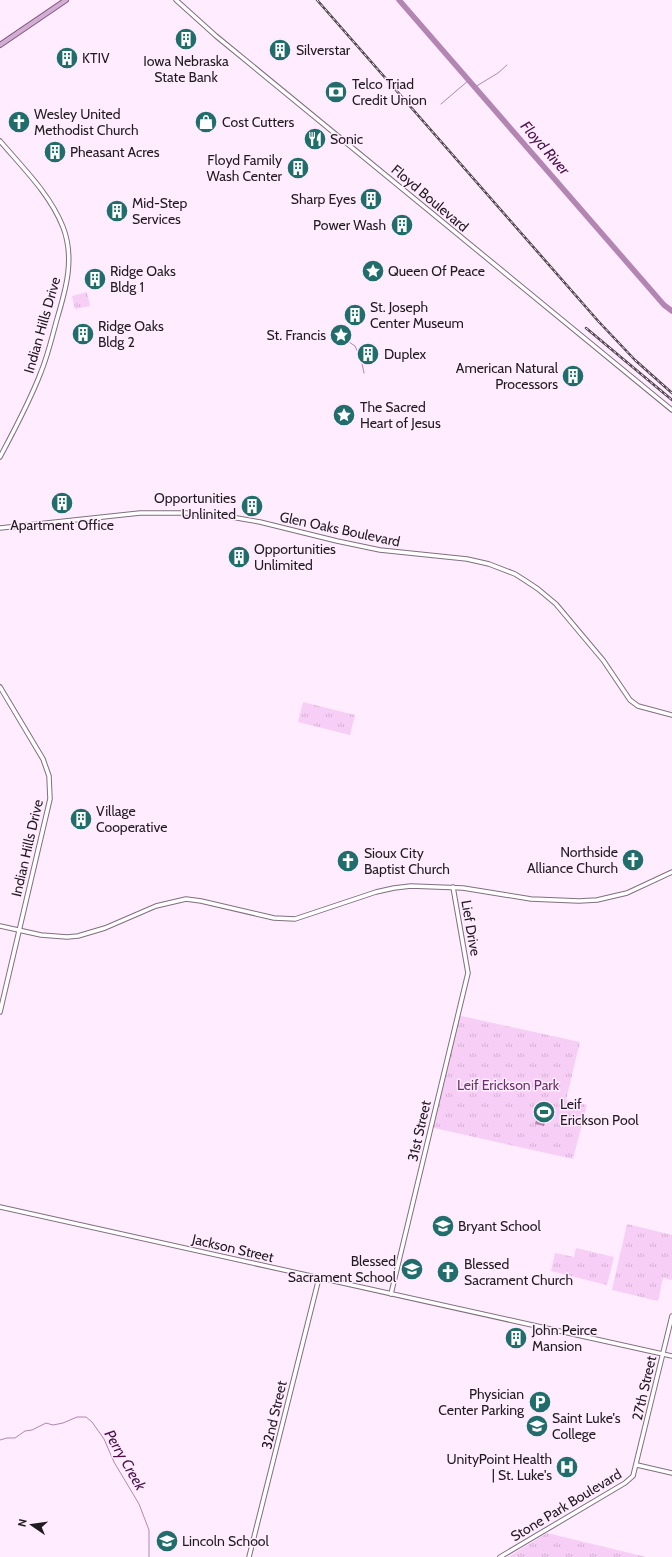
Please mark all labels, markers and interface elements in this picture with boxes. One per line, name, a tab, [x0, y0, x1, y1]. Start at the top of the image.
building icon: Iowa Nebraska State Bank	[173, 26, 199, 52]
building icon: Silverstar	[267, 37, 293, 63]
place label: Silverstar	[296, 41, 351, 59]
building icon: KTIV	[54, 45, 80, 71]
place label: KTIV	[82, 49, 110, 67]
place label: Iowa Nebraska State Bank	[143, 52, 229, 86]
place label: Telco Triad Credit Union	[352, 75, 427, 109]
bank icon: Telco Triad Credit Union	[323, 79, 349, 105]
place label: Wesley United Methodist Church	[34, 105, 139, 139]
church icon: Wesley United Methodist Church	[6, 109, 32, 135]
shop icon: Cost Cutters	[193, 109, 219, 135]
place label: Cost Cutters	[222, 113, 295, 131]
water label: Floyd River	[517, 117, 574, 180]
restaurant icon: Sonic	[302, 126, 328, 152]
place label: Sonic	[330, 130, 363, 148]
building icon: Pheasant Acres	[42, 139, 68, 165]
place label: Pheasant Acres	[70, 143, 160, 161]
place label: Floyd Family Wash Center	[206, 151, 283, 185]
building icon: Floyd Family Wash Center	[285, 155, 311, 181]
street label: Floyd Boulevard	[388, 160, 472, 236]
building icon: Sharp Eyes	[358, 186, 384, 212]
place label: Sharp Eyes	[291, 190, 356, 208]
place label: Mid-Step Services	[132, 194, 188, 228]
building icon: Mid-Step Services	[104, 198, 130, 224]
building icon: Power Wash	[389, 212, 415, 238]
place label: Power Wash	[313, 216, 386, 234]
place icon: Queen Of Peace	[360, 258, 386, 284]
place label: Ridge Oaks Bldg 1	[110, 262, 176, 296]
place label: Queen Of Peace	[388, 262, 485, 280]
building icon: Ridge Oaks Bldg 1	[82, 266, 108, 292]
street label: Indian Hills Drive	[20, 275, 64, 375]
place label: St. Joseph Center Museum	[370, 298, 464, 332]
building icon: St. Joseph Center Museum	[342, 302, 368, 328]
place label: Ridge Oaks Bldg 2	[98, 317, 164, 351]
building icon: Ridge Oaks Bldg 2	[70, 321, 96, 347]
place icon: St. Francis	[328, 322, 354, 348]
place label: St. Francis	[267, 326, 326, 344]
building icon: Duplex	[355, 341, 381, 367]
place label: Duplex	[384, 345, 427, 363]
place label: American Natural Processors	[456, 359, 559, 393]
building icon: American Natural Processors	[560, 363, 586, 389]
place label: The Sacred Heart of Jesus	[360, 398, 441, 432]
place icon: The Sacred Heart of Jesus	[331, 402, 357, 428]
place label: Opportunities Unlinited	[154, 489, 236, 523]
building icon: Apartment Office	[49, 490, 75, 516]
building icon: Opportunities Unlinited	[239, 493, 265, 519]
street label: Glen Oaks Boulevard	[278, 507, 402, 551]
place label: Apartment Office	[10, 516, 114, 534]
place label: Opportunities Unlimited	[254, 540, 336, 574]
building icon: Opportunities Unlimited	[226, 544, 252, 570]
street label: Indian Hills Drive	[7, 798, 47, 898]
place label: Village Cooperative	[96, 802, 167, 836]
building icon: Village Cooperative	[68, 806, 94, 832]
place label: Northside Alliance Church	[527, 843, 618, 877]
place label: Sioux City Baptist Church	[364, 844, 450, 878]
church icon: Northside Alliance Church	[620, 847, 646, 873]
church icon: Sioux City Baptist Church	[335, 848, 361, 874]
street label: Lief Drive	[457, 899, 485, 957]
park label: Leif Erickson Park	[457, 1076, 560, 1094]
place label: Leif Erickson Pool	[560, 1095, 639, 1129]
street label: 31st Street	[403, 1099, 435, 1163]
sports icon: Leif Erickson Pool	[531, 1099, 557, 1125]
school or university icon: Bryant School	[430, 1213, 456, 1239]
place label: Bryant School	[458, 1217, 542, 1235]
street label: Jackson Street	[189, 1230, 276, 1266]
place label: Blessed Sacrament School	[288, 1252, 397, 1286]
place label: Blessed Sacrament Church	[464, 1255, 573, 1289]
school or university icon: Blessed Sacrament School	[399, 1256, 425, 1282]
church icon: Blessed Sacrament Church	[435, 1259, 461, 1285]
place label: John Peirce Mansion	[531, 1321, 597, 1355]
building icon: John Peirce Mansion	[503, 1325, 529, 1351]
street label: 27th Street	[628, 1354, 660, 1422]
street label: 32nd Street	[257, 1379, 291, 1451]
place label: Physician Center Parking	[438, 1385, 525, 1419]
parking icon: Physician Center Parking	[527, 1389, 553, 1415]
place label: Saint Luke's College	[552, 1409, 621, 1443]
school or university icon: Saint Luke's College	[524, 1413, 550, 1439]
water label: Perry Creek	[100, 1426, 150, 1494]
place label: UnityPoint Health | St. Luke's	[446, 1450, 552, 1484]
hospital icon: UnityPoint Health | St. Luke's	[554, 1454, 580, 1480]
street label: Stone Park Boulevard	[507, 1465, 625, 1545]
north arrow	[12, 1505, 52, 1545]
text: N	[15, 1517, 30, 1528]
school or university icon: Lincoln School	[154, 1528, 180, 1554]
place label: Lincoln School	[182, 1532, 270, 1550]

